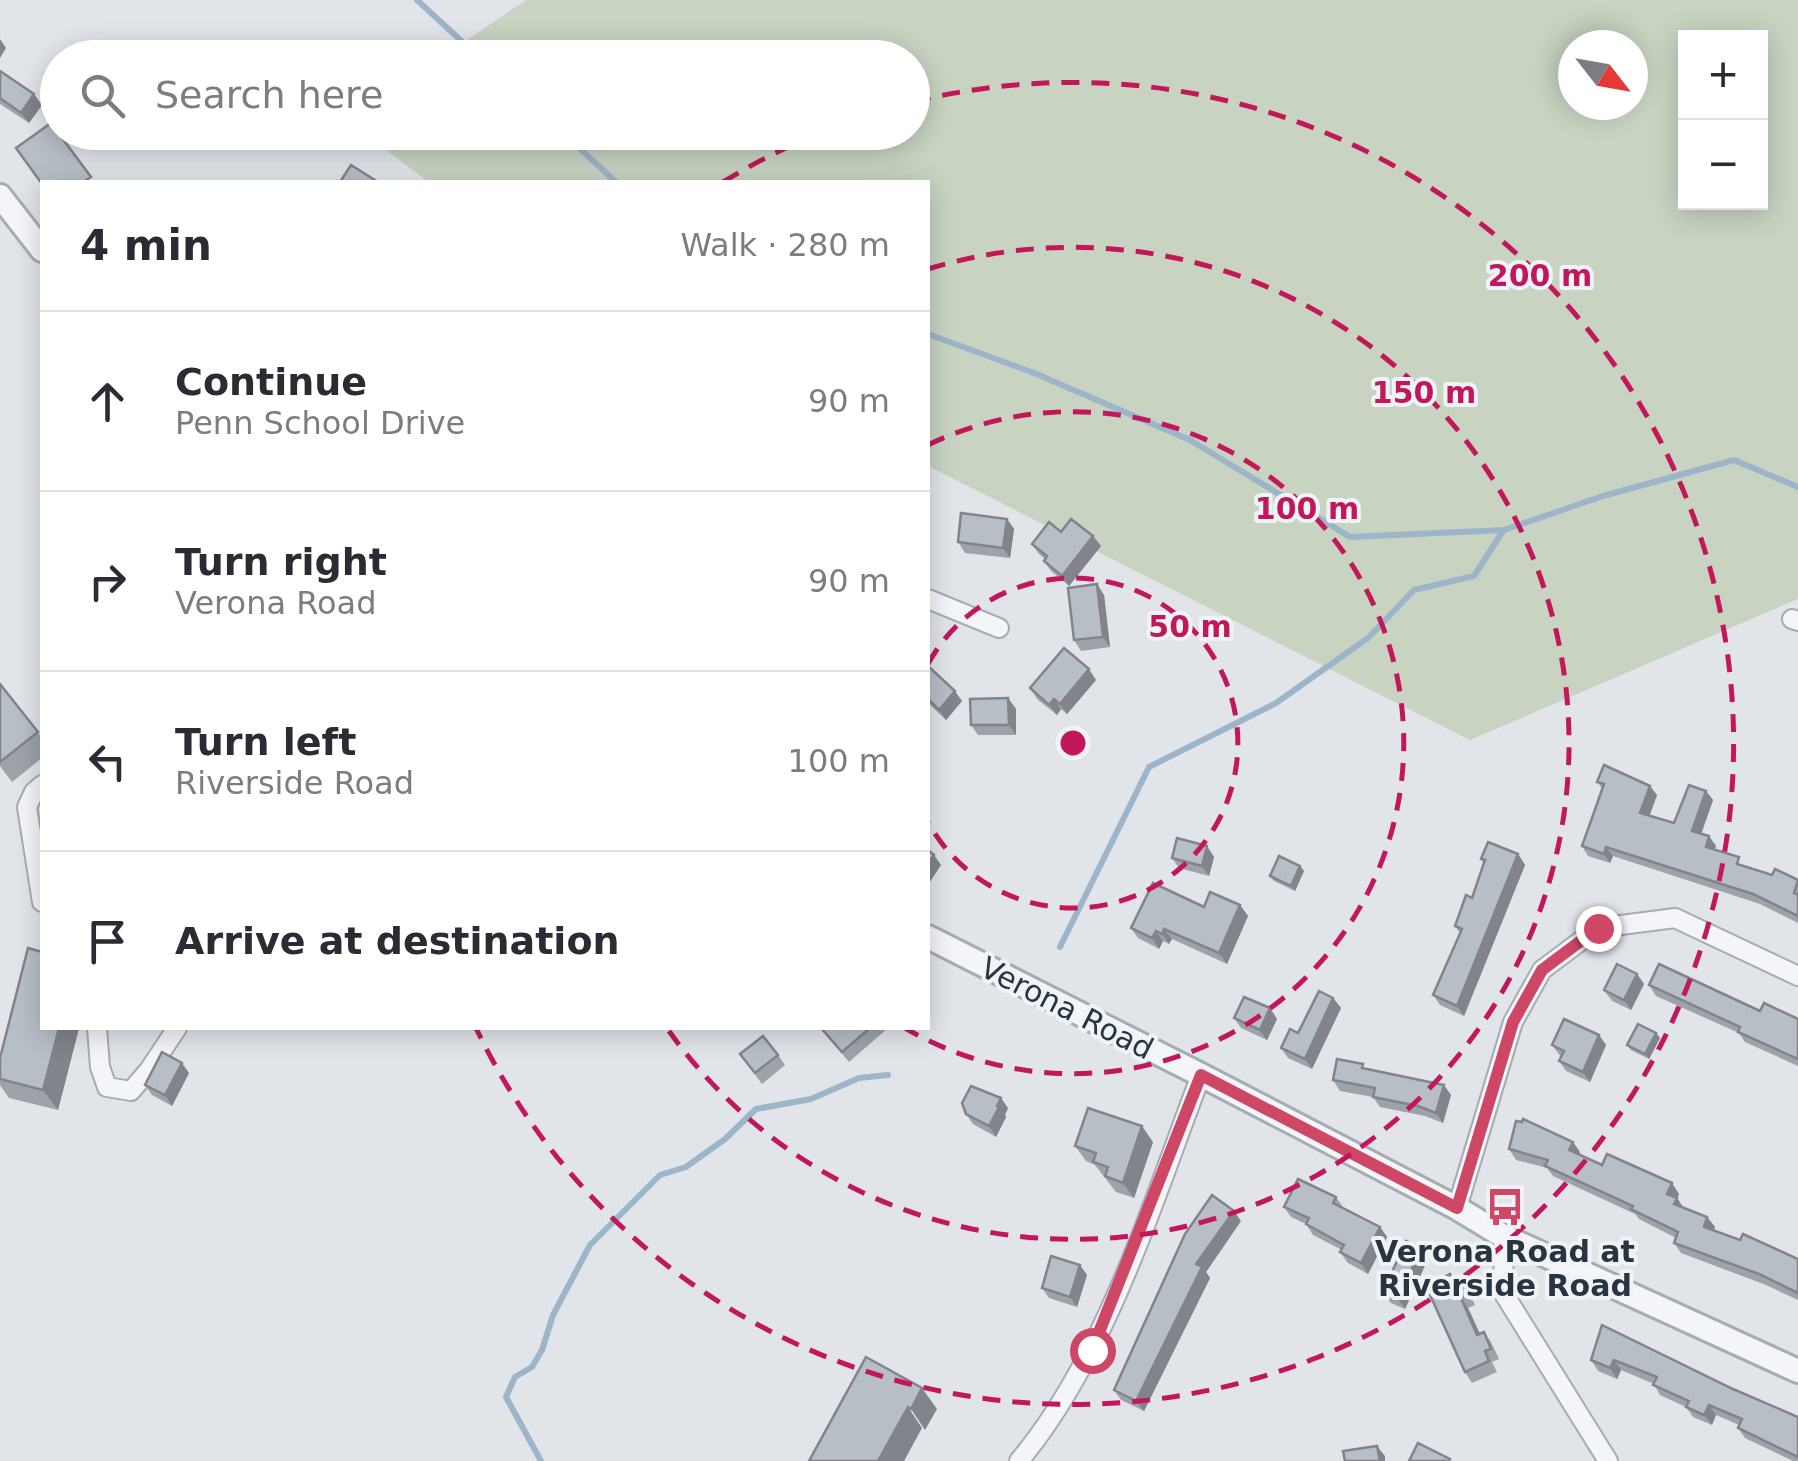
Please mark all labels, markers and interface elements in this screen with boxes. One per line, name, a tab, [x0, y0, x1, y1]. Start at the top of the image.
north arrow	[1558, 30, 1648, 120]
map controls	[1678, 30, 1768, 210]
button: +	[1678, 30, 1768, 120]
search box	[40, 40, 930, 150]
icon: search	[75, 68, 130, 123]
text: Search here	[155, 73, 383, 117]
button: −	[1678, 120, 1768, 210]
text: 4 min	[80, 221, 212, 270]
text: Walk · 280 m	[680, 226, 890, 264]
text: 200 m	[1488, 258, 1592, 293]
text: Continue	[175, 360, 367, 404]
icon: ahead	[80, 374, 135, 429]
text: 150 m	[1372, 375, 1476, 410]
text: 90 m	[808, 382, 890, 420]
text: Penn School Drive	[175, 404, 465, 442]
text: 100 m	[1255, 491, 1359, 526]
text: Turn right	[175, 540, 387, 584]
icon: right	[80, 554, 135, 609]
text: 90 m	[808, 562, 890, 600]
text: Verona Road	[175, 584, 376, 622]
text: 50 m	[1148, 609, 1232, 644]
text: Turn left	[175, 720, 356, 764]
centre of rings	[1055, 725, 1091, 761]
icon: left	[80, 734, 135, 789]
text: 100 m	[788, 742, 890, 780]
text: Riverside Road	[175, 764, 414, 802]
route end	[1576, 906, 1622, 952]
icon: arrive	[80, 914, 135, 969]
text: Arrive at destination	[175, 919, 620, 963]
street label: Verona Road	[975, 950, 1159, 1066]
bus stop icon: Verona Road at Riverside Road	[1484, 1186, 1526, 1228]
place label: Verona Road at Riverside Road	[1375, 1234, 1635, 1303]
route start	[1070, 1328, 1116, 1374]

